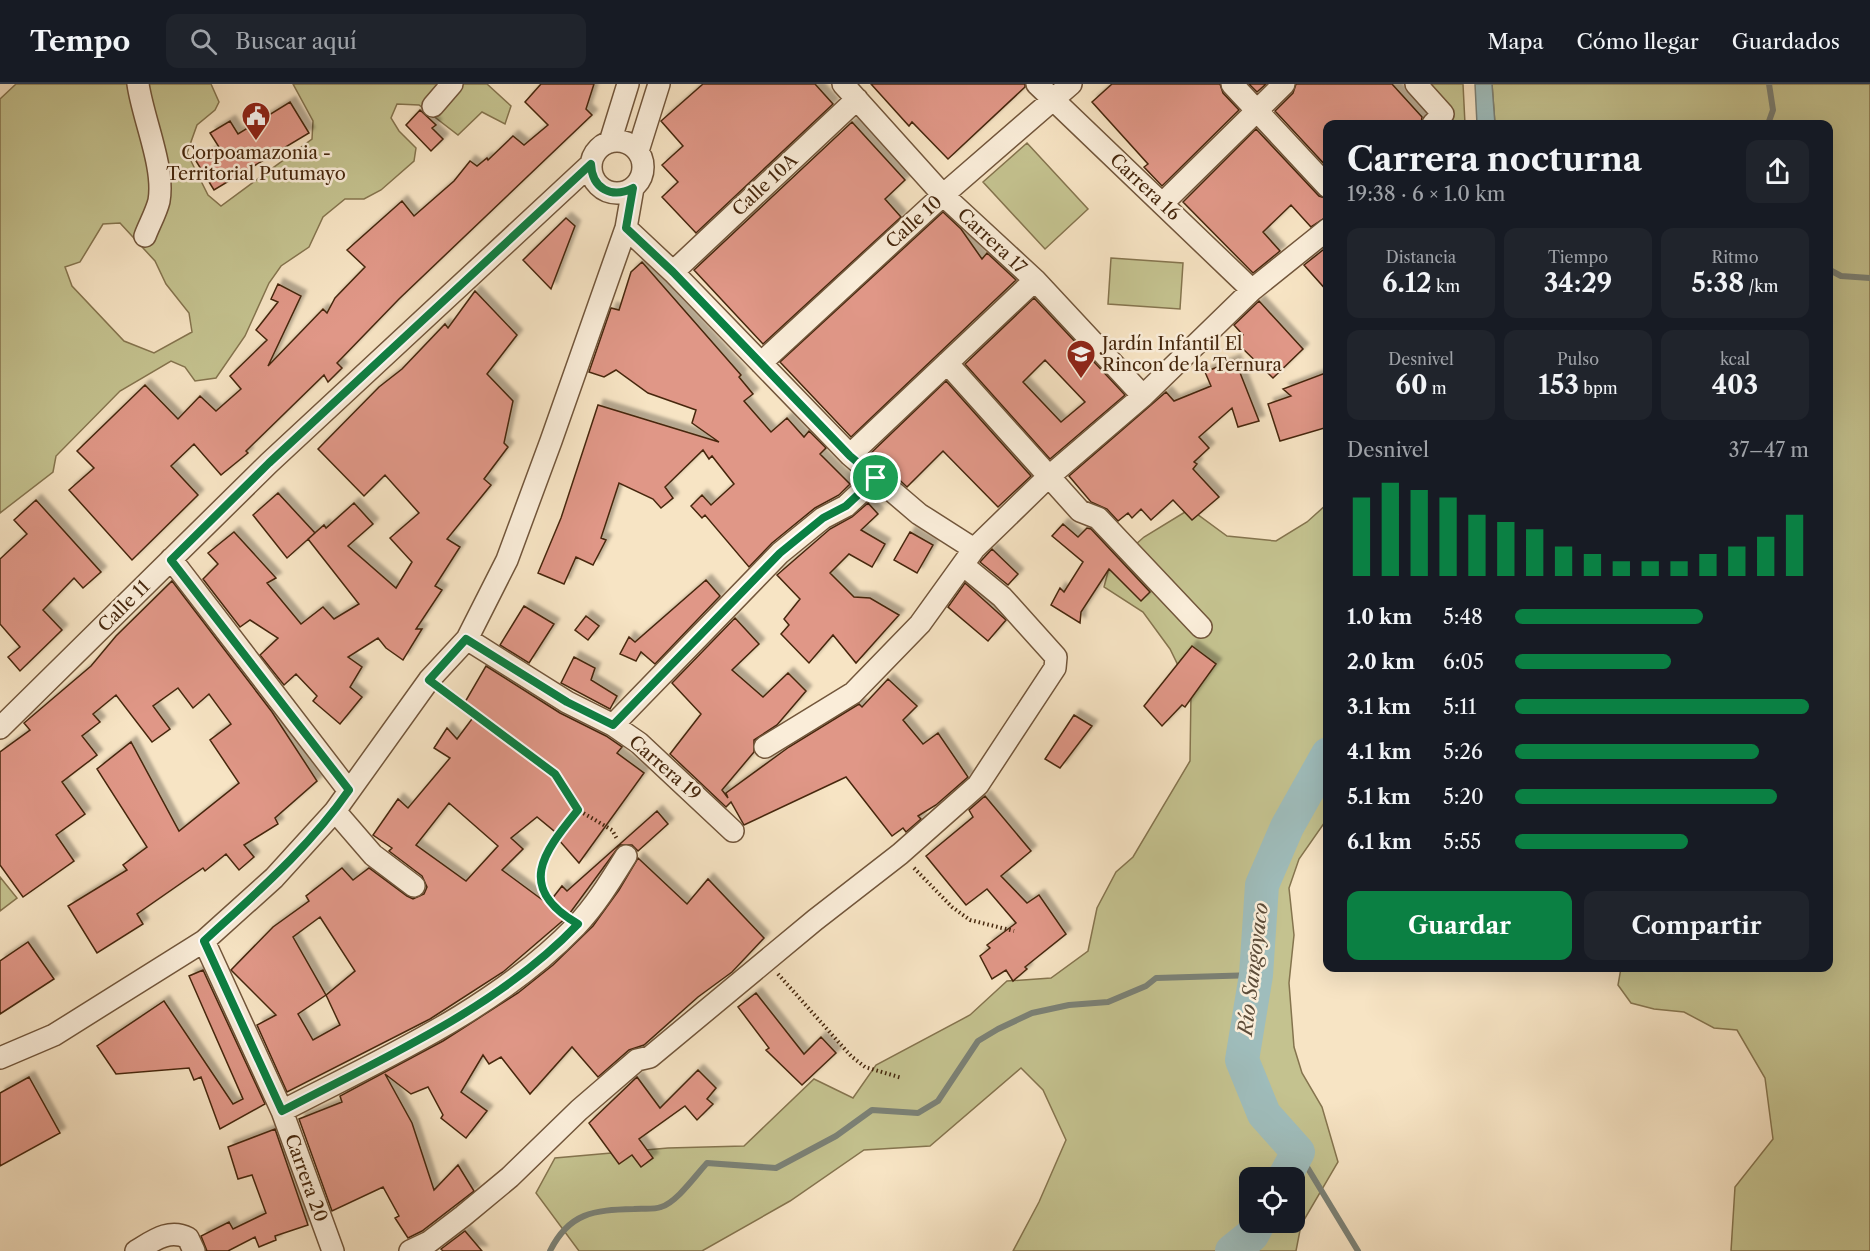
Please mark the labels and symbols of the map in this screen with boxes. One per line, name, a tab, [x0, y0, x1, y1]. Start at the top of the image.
public building icon: Corpoamazonia - Territorial Putumayo	[240, 100, 272, 142]
place label: Corpoamazonia - Territorial Putumayo	[166, 142, 346, 185]
street label: Calle 10A	[728, 149, 803, 221]
street label: Carrera 16	[1105, 149, 1185, 225]
street label: Calle 10	[881, 191, 947, 253]
street label: Carrera 17	[953, 203, 1031, 279]
place label: Jardín Infantil El Rincon de la Ternura	[1099, 333, 1283, 376]
school or university icon: Jardín Infantil El Rincon de la Ternura	[1065, 338, 1097, 380]
pin	[850, 452, 901, 503]
street label: Calle 11	[94, 575, 155, 636]
street label: Carrera 19	[625, 731, 705, 805]
water label: Río Sangoyaco	[1233, 901, 1273, 1039]
street label: Carrera 20	[280, 1131, 332, 1225]

